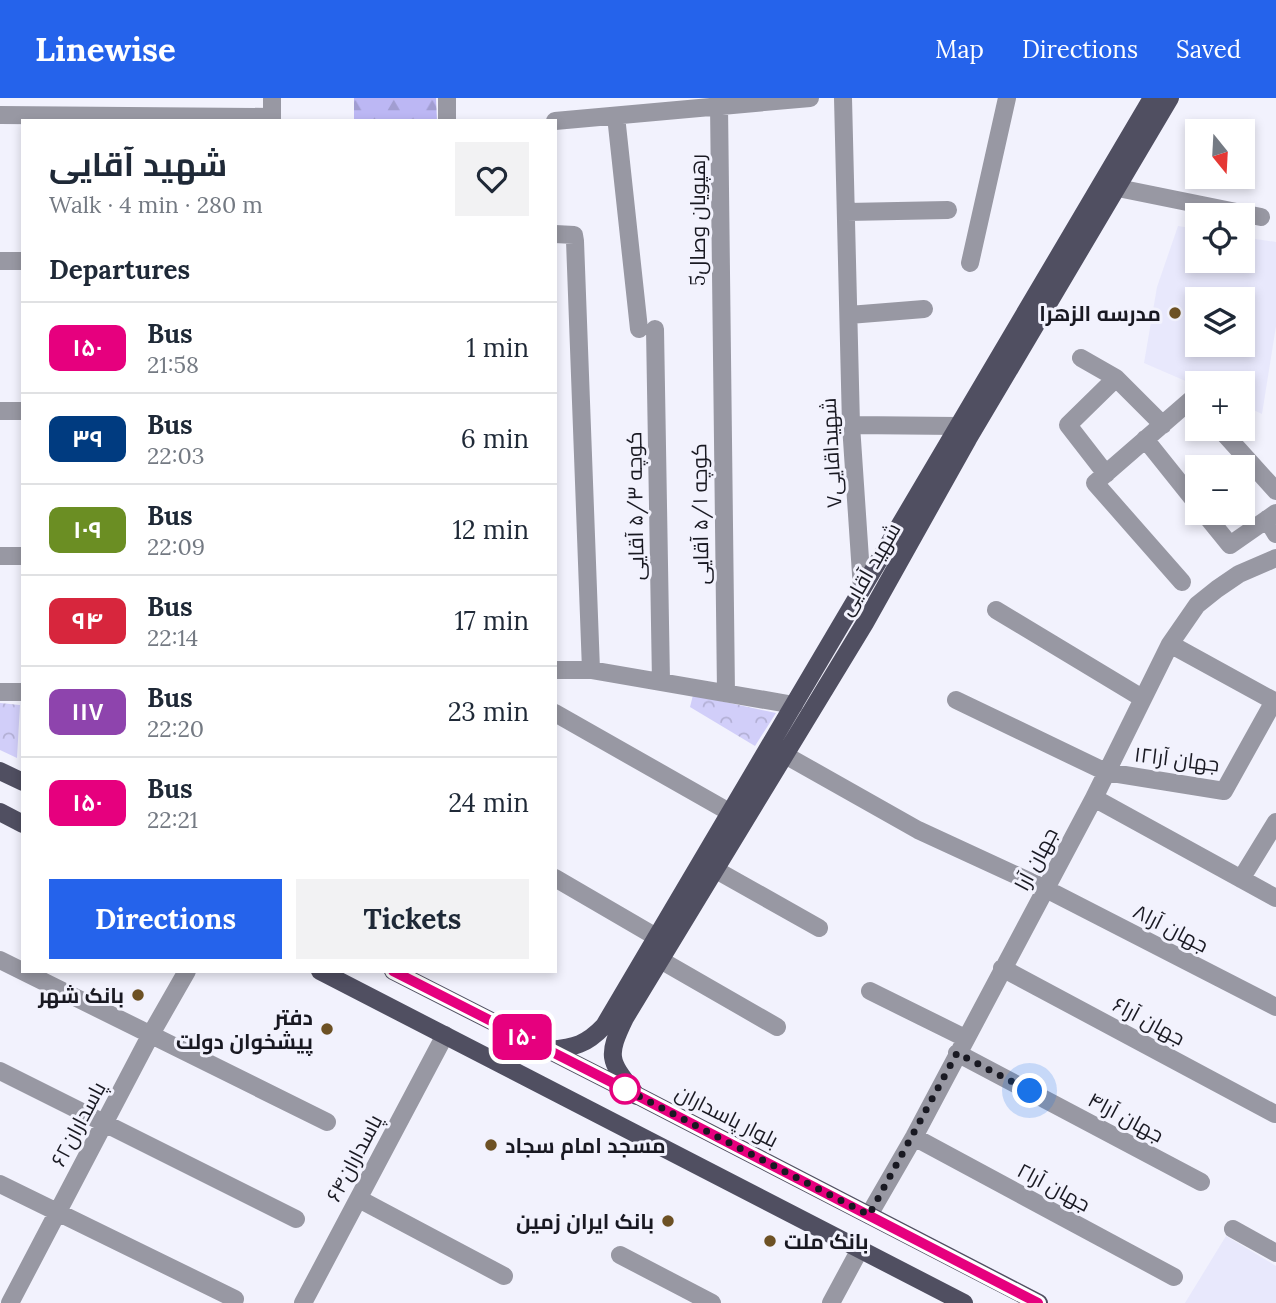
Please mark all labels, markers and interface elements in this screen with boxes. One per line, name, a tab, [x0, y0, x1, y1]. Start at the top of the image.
text: Linewise	[35, 28, 176, 70]
text: Map	[935, 34, 984, 65]
text: Directions	[1022, 34, 1138, 65]
text: Saved	[1176, 34, 1241, 65]
north arrow	[1185, 119, 1255, 189]
map controls	[1185, 119, 1255, 525]
button: heart	[455, 142, 529, 216]
text: شهید آقایی	[49, 143, 227, 185]
street label: رهپویان وصال5	[684, 154, 711, 286]
text: Walk · 4 min · 280 m	[49, 190, 263, 219]
button: locate	[1185, 203, 1255, 273]
text: Departures	[49, 253, 190, 286]
button: layers	[1185, 287, 1255, 357]
place label: مدرسه الزهرا	[1039, 300, 1161, 327]
marker: مدرسه الزهرا	[1167, 305, 1183, 321]
text: Bus	[147, 317, 193, 350]
text: 1 min	[466, 331, 529, 364]
text: ۱۵۰	[72, 332, 103, 363]
text: 21:58	[147, 350, 199, 379]
button: +	[1185, 371, 1255, 441]
street label: شهیداقایی۷	[815, 397, 847, 509]
text: Bus	[147, 408, 193, 441]
text: 6 min	[461, 422, 529, 455]
text: ۳۹	[72, 423, 103, 454]
street label: کوچه ۵/۳ آقایی	[620, 431, 651, 581]
text: 22:03	[147, 441, 205, 470]
street label: کوچه ۵/۱ آقایی	[685, 443, 716, 585]
button: −	[1185, 455, 1255, 525]
text: Bus	[147, 499, 193, 532]
text: 12 min	[452, 513, 529, 546]
text: ۱۰۹	[73, 514, 102, 545]
street label: شهید آقایی	[832, 518, 906, 620]
text: 22:09	[147, 532, 205, 561]
text: Bus	[147, 590, 193, 623]
text: 17 min	[454, 604, 529, 637]
text: ۹۴	[72, 605, 103, 636]
text: 22:14	[147, 623, 198, 652]
text: Bus	[147, 681, 193, 714]
text: 23 min	[448, 695, 529, 728]
text: ۱۱۷	[71, 696, 104, 727]
text: 22:20	[147, 714, 204, 743]
street label: جهان آرا۱۲	[1133, 740, 1221, 778]
text: Bus	[147, 772, 193, 805]
text: 24 min	[448, 786, 529, 819]
text: ۱۵۰	[72, 787, 103, 818]
text: 22:21	[147, 805, 198, 834]
street label: جهان آرا	[1008, 823, 1064, 895]
button: Directions	[49, 879, 282, 959]
button: Tickets	[296, 879, 529, 959]
street label: جهان آرا۸	[1129, 898, 1213, 958]
place label: بانک شهر	[37, 982, 124, 1009]
marker: بانک شهر	[130, 987, 146, 1003]
street label: جهان آرا۶	[1108, 991, 1190, 1051]
place label: دفتر پیشخوان دولت	[176, 1004, 313, 1057]
line badge: ۱۵۰	[482, 1014, 562, 1060]
marker: دفتر پیشخوان دولت	[319, 1021, 335, 1037]
text: ۱۵۰	[507, 1021, 537, 1052]
your location	[1012, 1073, 1047, 1108]
unlabelled marker	[610, 1074, 640, 1104]
street label: پاسداران۶۲	[44, 1077, 113, 1172]
street label: بلوار پاسداران	[670, 1079, 783, 1154]
street label: جهان آرا۴	[1083, 1086, 1169, 1148]
street label: پاسداران۶۴	[320, 1109, 389, 1207]
place label: مسجد امام سجاد	[505, 1132, 666, 1160]
marker: مسجد امام سجاد	[483, 1137, 499, 1153]
street label: جهان آرا۲	[1013, 1157, 1095, 1217]
place label: بانک ایران زمین	[516, 1208, 654, 1235]
marker: بانک ایران زمین	[660, 1213, 676, 1229]
place label: بانک ملت	[784, 1228, 868, 1255]
marker: بانک ملت	[762, 1233, 778, 1249]

